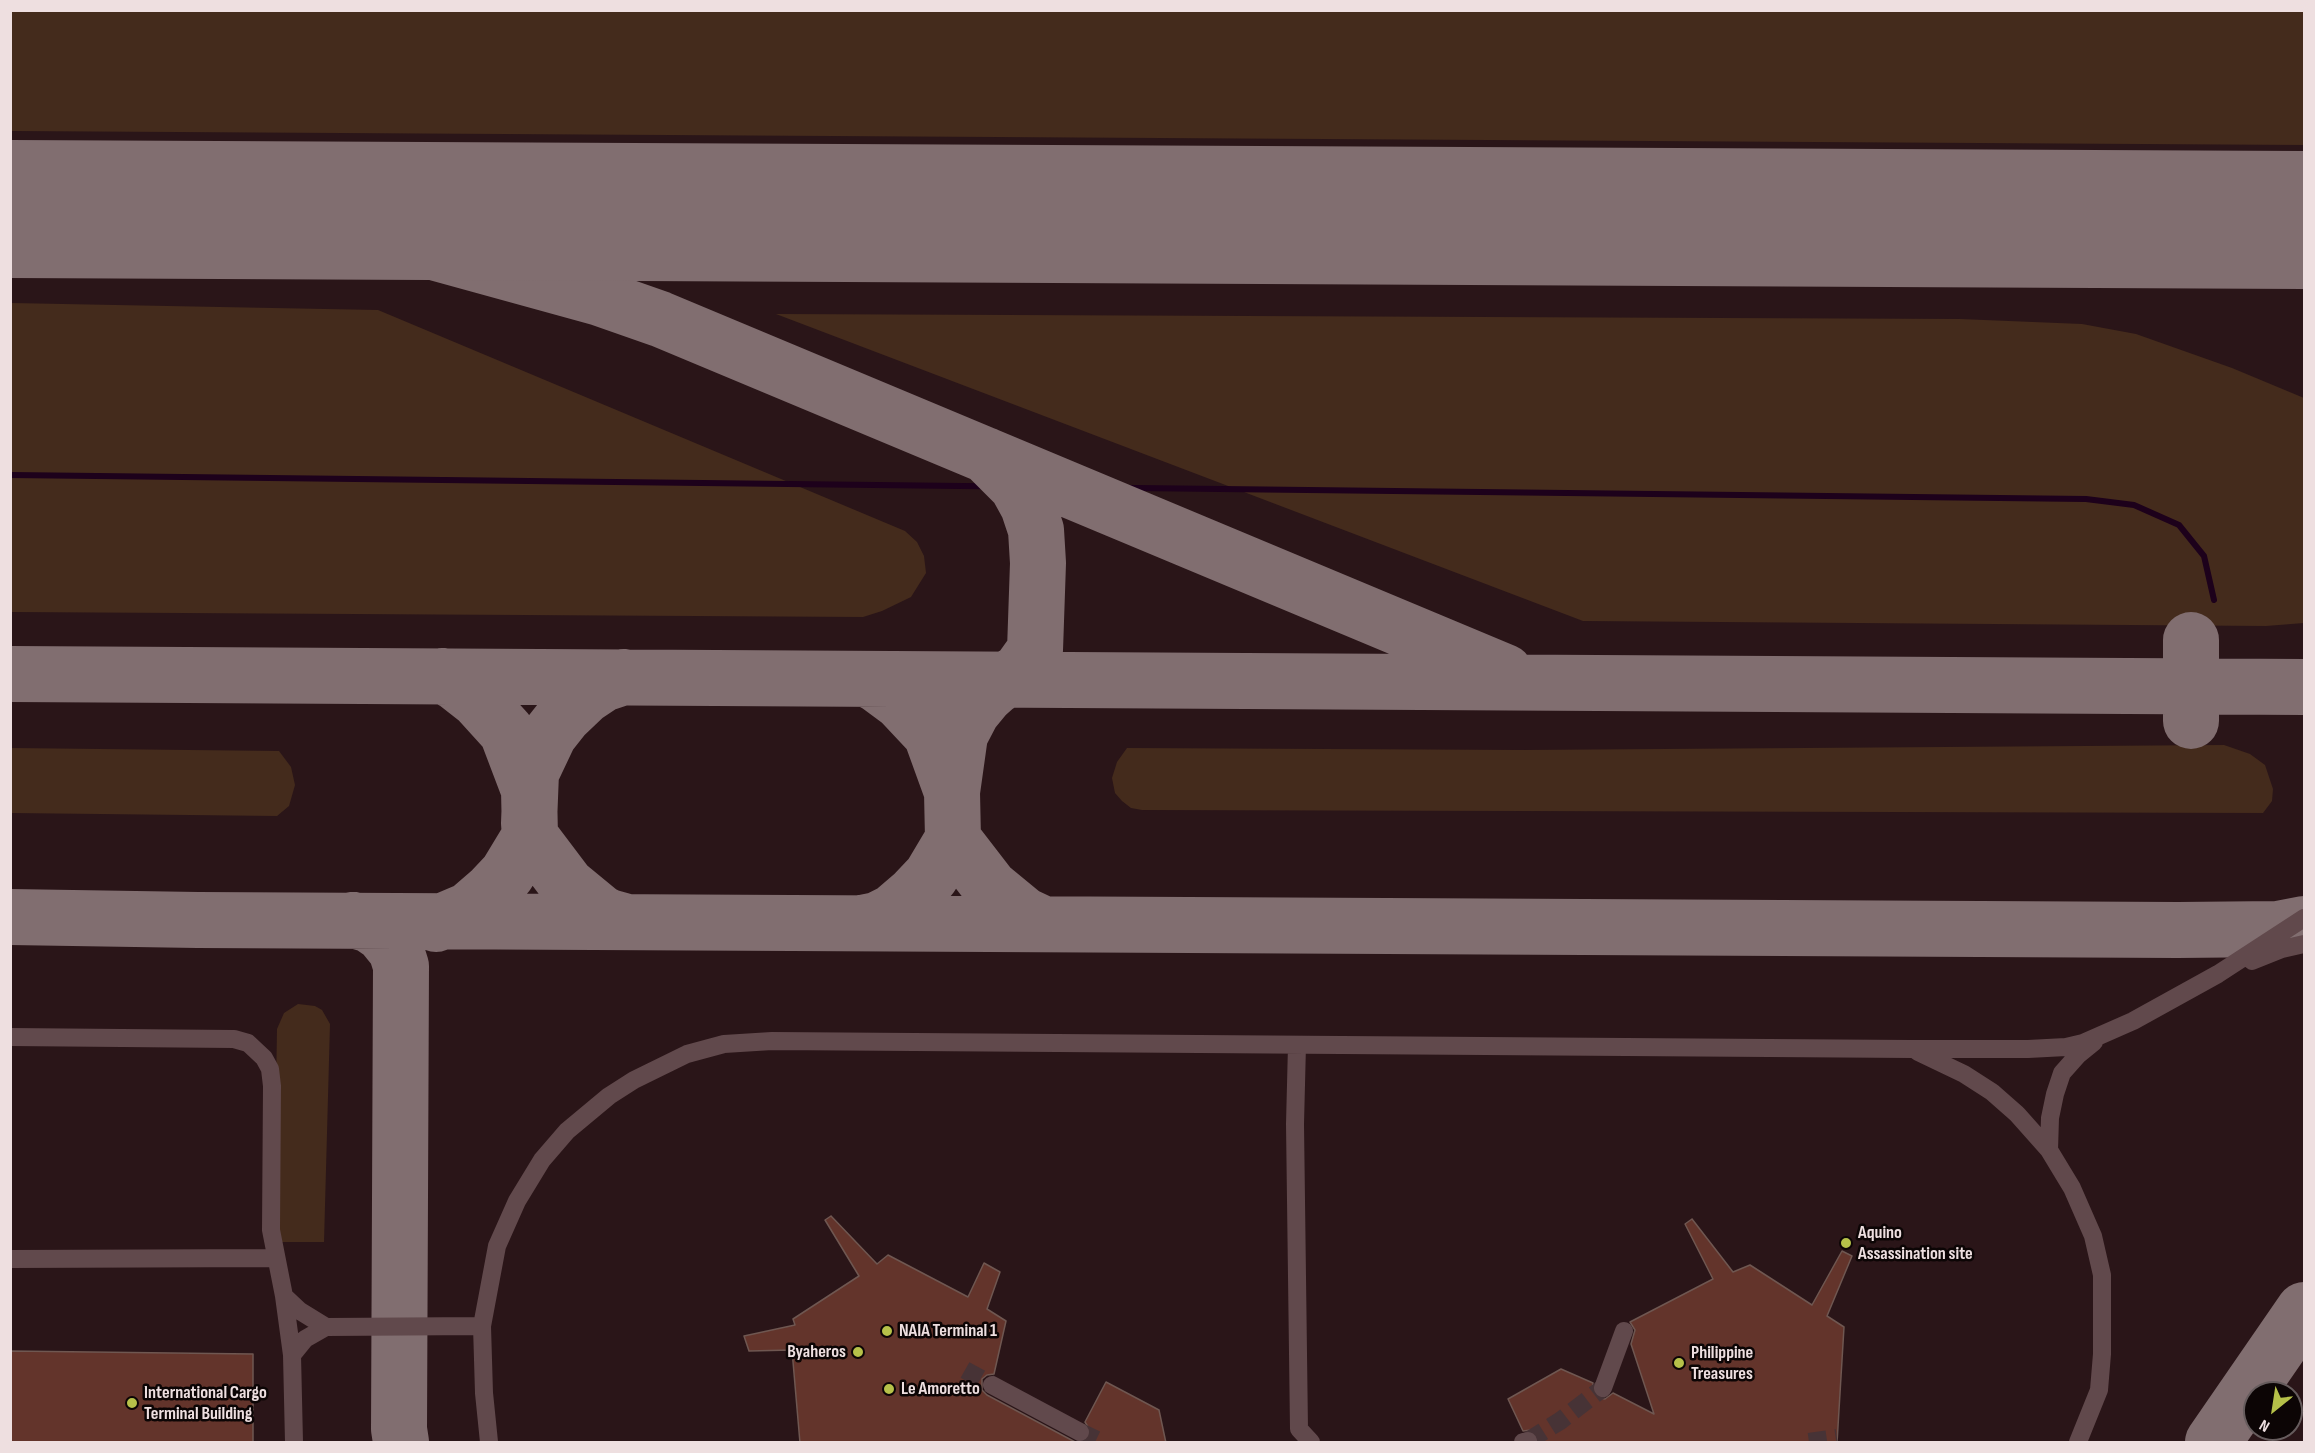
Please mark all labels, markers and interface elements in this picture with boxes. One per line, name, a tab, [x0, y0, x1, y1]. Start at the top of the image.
place label: Aquino Assassination site	[1858, 1222, 1973, 1264]
marker: Aquino Assassination site	[1839, 1236, 1853, 1250]
place label: NAIA Terminal 1	[899, 1320, 997, 1342]
marker: NAIA Terminal 1	[880, 1324, 894, 1338]
place label: Byaheros	[787, 1341, 846, 1363]
place label: Philippine Treasures	[1691, 1342, 1753, 1384]
marker: Byaheros	[851, 1345, 865, 1359]
marker: Philippine Treasures	[1672, 1356, 1686, 1370]
place label: Le Amoretto	[901, 1378, 980, 1400]
north arrow	[2243, 1381, 2303, 1441]
place label: International Cargo Terminal Building	[144, 1382, 267, 1424]
marker: Le Amoretto	[882, 1382, 896, 1396]
marker: International Cargo Terminal Building	[125, 1396, 139, 1410]
text: N	[2256, 1415, 2273, 1436]

